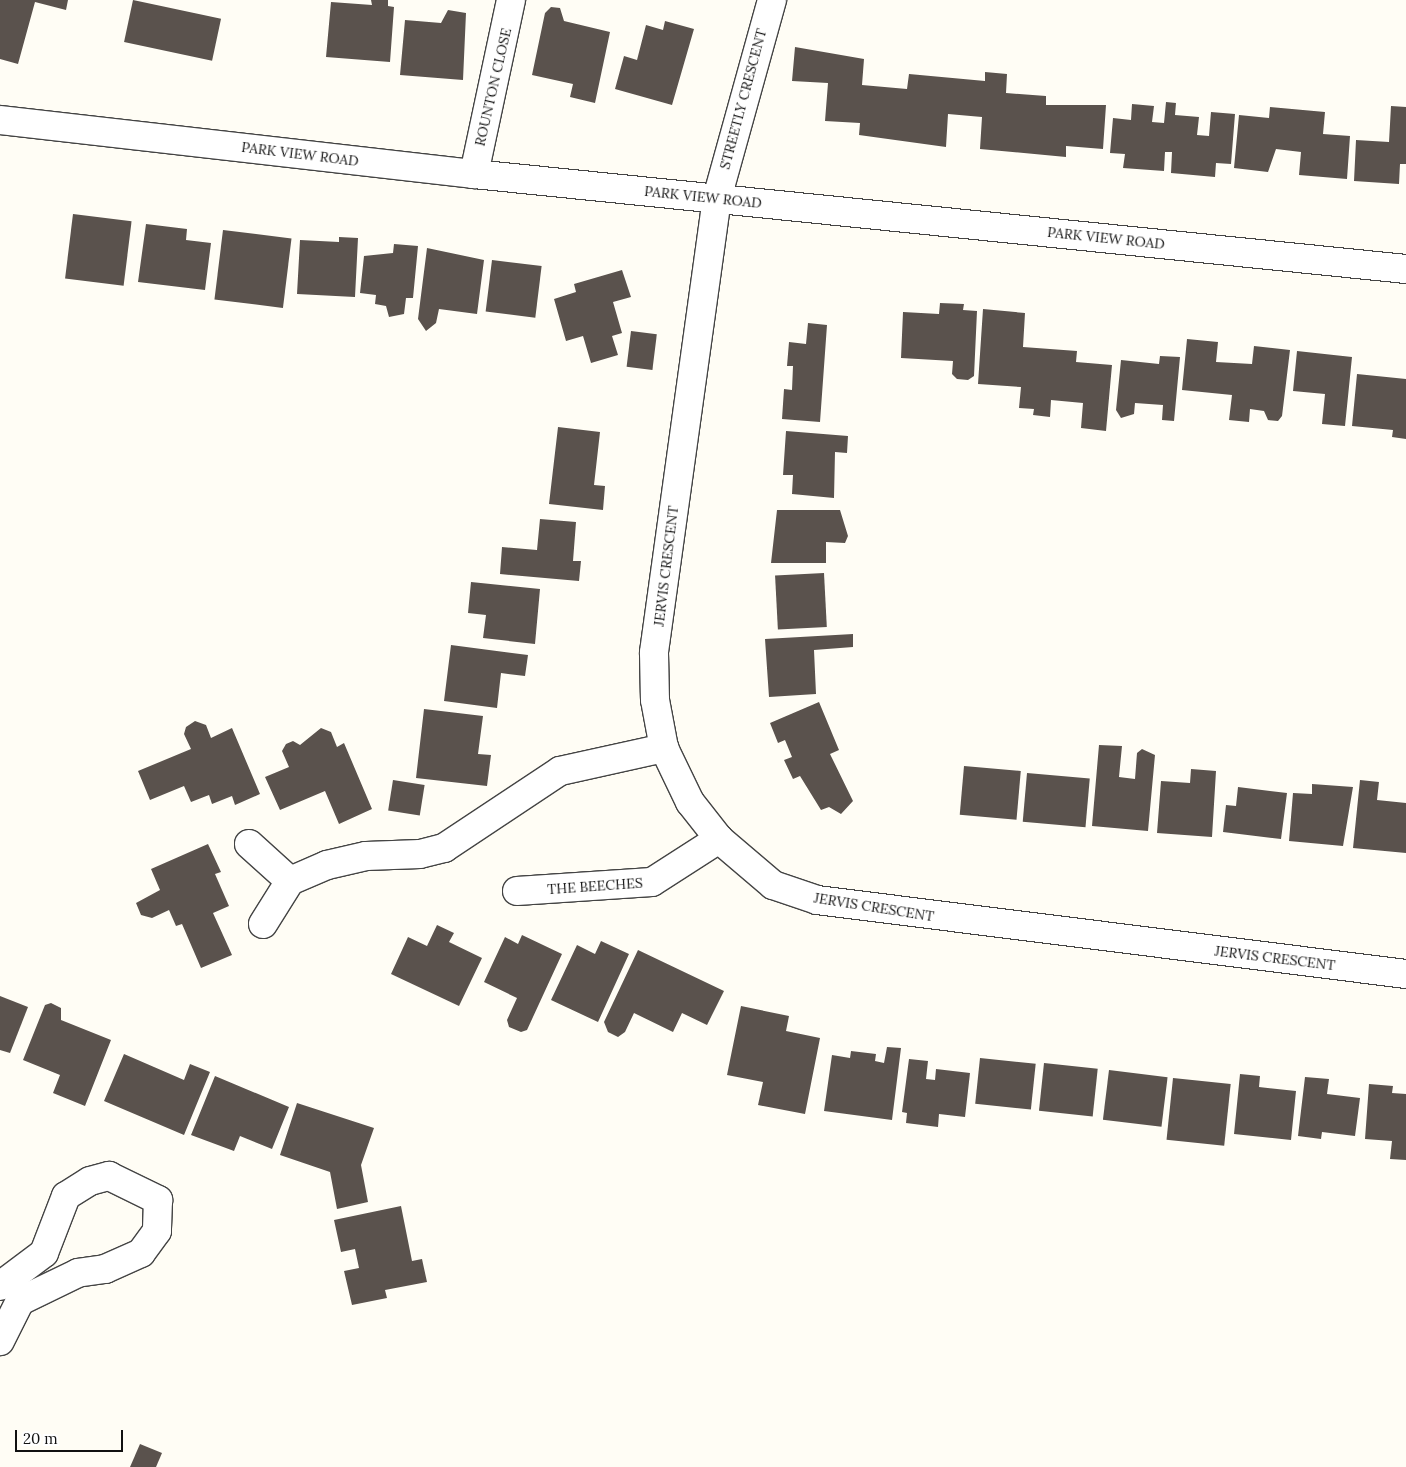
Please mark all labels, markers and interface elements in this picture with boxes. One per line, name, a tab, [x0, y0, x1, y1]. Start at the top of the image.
street label: ROUNTON CLOSE	[471, 26, 515, 148]
street label: STREETLY CRESCENT	[716, 27, 770, 171]
street label: PARK VIEW ROAD	[240, 138, 360, 170]
street label: PARK VIEW ROAD	[644, 182, 762, 212]
street label: PARK VIEW ROAD	[1047, 223, 1165, 253]
street label: JERVIS CRESCENT	[650, 505, 682, 627]
street label: THE BEECHES	[547, 874, 643, 898]
street label: JERVIS CRESCENT	[813, 889, 935, 925]
street label: JERVIS CRESCENT	[1214, 942, 1336, 974]
scale bar	[18, 1420, 125, 1452]
text: 20 m	[23, 1429, 58, 1448]

